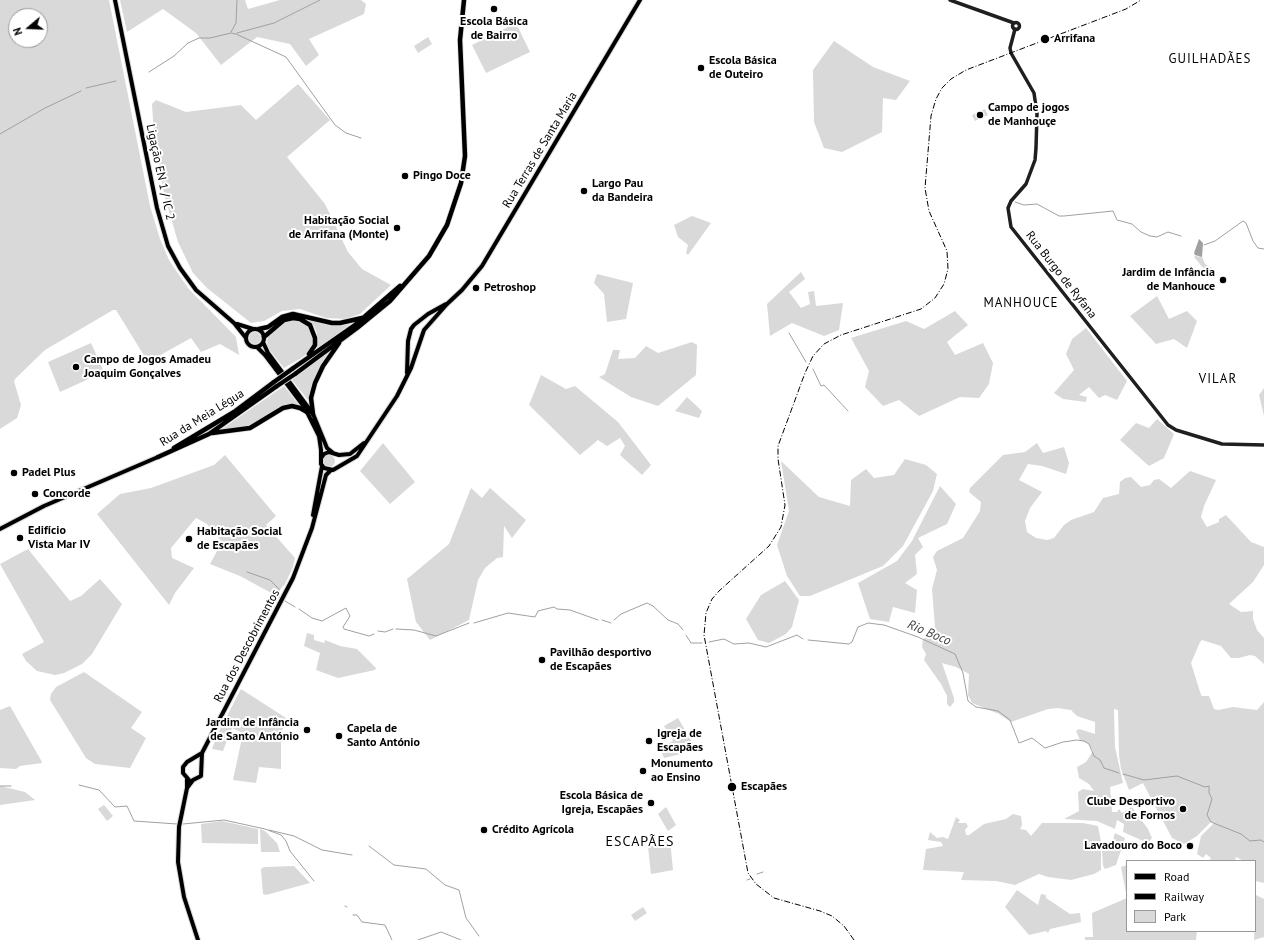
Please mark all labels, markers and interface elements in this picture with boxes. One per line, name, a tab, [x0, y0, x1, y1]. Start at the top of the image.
marker: Escola Básica de Bairro	[489, 4, 499, 14]
north arrow	[8, 8, 48, 48]
place label: Escola Básica de Bairro	[460, 15, 528, 43]
text: N	[10, 26, 25, 37]
place label: Arrifana	[1054, 32, 1095, 46]
marker: Arrifana	[1039, 33, 1051, 45]
district label: GUILHADÃES	[1169, 51, 1251, 67]
place label: Escola Básica de Outeiro	[709, 54, 777, 82]
marker: Escola Básica de Outeiro	[696, 63, 706, 73]
street label: Rua Terras de Santa Maria	[500, 89, 580, 211]
place label: Campo de jogos de Manhouçe	[988, 101, 1069, 129]
marker: Campo de jogos de Manhouçe	[975, 110, 985, 120]
street label: Ligação EN 1 / IC 2	[143, 123, 177, 221]
place label: Pingo Doce	[413, 169, 471, 183]
marker: Pingo Doce	[400, 171, 410, 181]
place label: Largo Pau da Bandeira	[592, 177, 653, 205]
marker: Largo Pau da Bandeira	[579, 186, 589, 196]
place label: Habitação Social de Arrifana (Monte)	[289, 214, 389, 242]
marker: Habitação Social de Arrifana (Monte)	[392, 223, 402, 233]
street label: Rua Burgo de Ryfana	[1022, 229, 1100, 321]
place label: Jardim de Infância de Manhouce	[1122, 266, 1215, 294]
marker: Jardim de Infância de Manhouce	[1218, 275, 1228, 285]
place label: Petroshop	[484, 281, 536, 295]
marker: Petroshop	[471, 283, 481, 293]
district label: MANHOUCE	[983, 295, 1059, 311]
place label: Campo de Jogos Amadeu Joaquim Gonçalves	[84, 353, 211, 381]
marker: Campo de Jogos Amadeu Joaquim Gonçalves	[71, 362, 81, 372]
district label: VILAR	[1199, 371, 1237, 387]
street label: Rua da Meia Légua	[157, 386, 247, 450]
place label: Padel Plus	[22, 466, 76, 480]
marker: Padel Plus	[9, 468, 19, 478]
place label: Concorde	[43, 487, 90, 501]
marker: Concorde	[30, 489, 40, 499]
place label: Edifício Vista Mar IV	[28, 524, 90, 552]
place label: Habitação Social de Escapães	[197, 525, 282, 553]
marker: Edifício Vista Mar IV	[15, 533, 25, 543]
marker: Habitação Social de Escapães	[184, 534, 194, 544]
street label: Rua dos Descobrimentos	[211, 587, 283, 705]
water label: Rio Boco	[905, 617, 953, 649]
place label: Pavilhão desportivo de Escapães	[550, 646, 652, 674]
marker: Pavilhão desportivo de Escapães	[537, 655, 547, 665]
place label: Jardim de Infância de Santo António	[206, 716, 299, 744]
place label: Capela de Santo António	[347, 722, 420, 750]
marker: Jardim de Infância de Santo António	[302, 725, 312, 735]
place label: Igreja de Escapães	[657, 727, 703, 755]
marker: Capela de Santo António	[334, 731, 344, 741]
marker: Igreja de Escapães	[644, 736, 654, 746]
place label: Monumento ao Ensino	[651, 757, 713, 785]
marker: Monumento ao Ensino	[638, 766, 648, 776]
place label: Escapães	[741, 780, 787, 794]
marker: Escapães	[726, 781, 738, 793]
place label: Escola Básica de Igreja, Escapães	[560, 789, 643, 817]
place label: Clube Desportivo de Fornos	[1087, 795, 1175, 823]
marker: Escola Básica de Igreja, Escapães	[646, 798, 656, 808]
marker: Clube Desportivo de Fornos	[1178, 804, 1188, 814]
place label: Crédito Agrícola	[492, 823, 574, 837]
marker: Crédito Agrícola	[479, 825, 489, 835]
district label: ESCAPÃES	[606, 834, 674, 850]
place label: Lavadouro do Boco	[1084, 839, 1182, 853]
marker: Lavadouro do Boco	[1185, 841, 1195, 851]
legend	[1126, 860, 1256, 932]
text: Road	[1164, 869, 1189, 884]
text: Railway	[1164, 889, 1204, 904]
text: Park	[1164, 909, 1186, 924]

